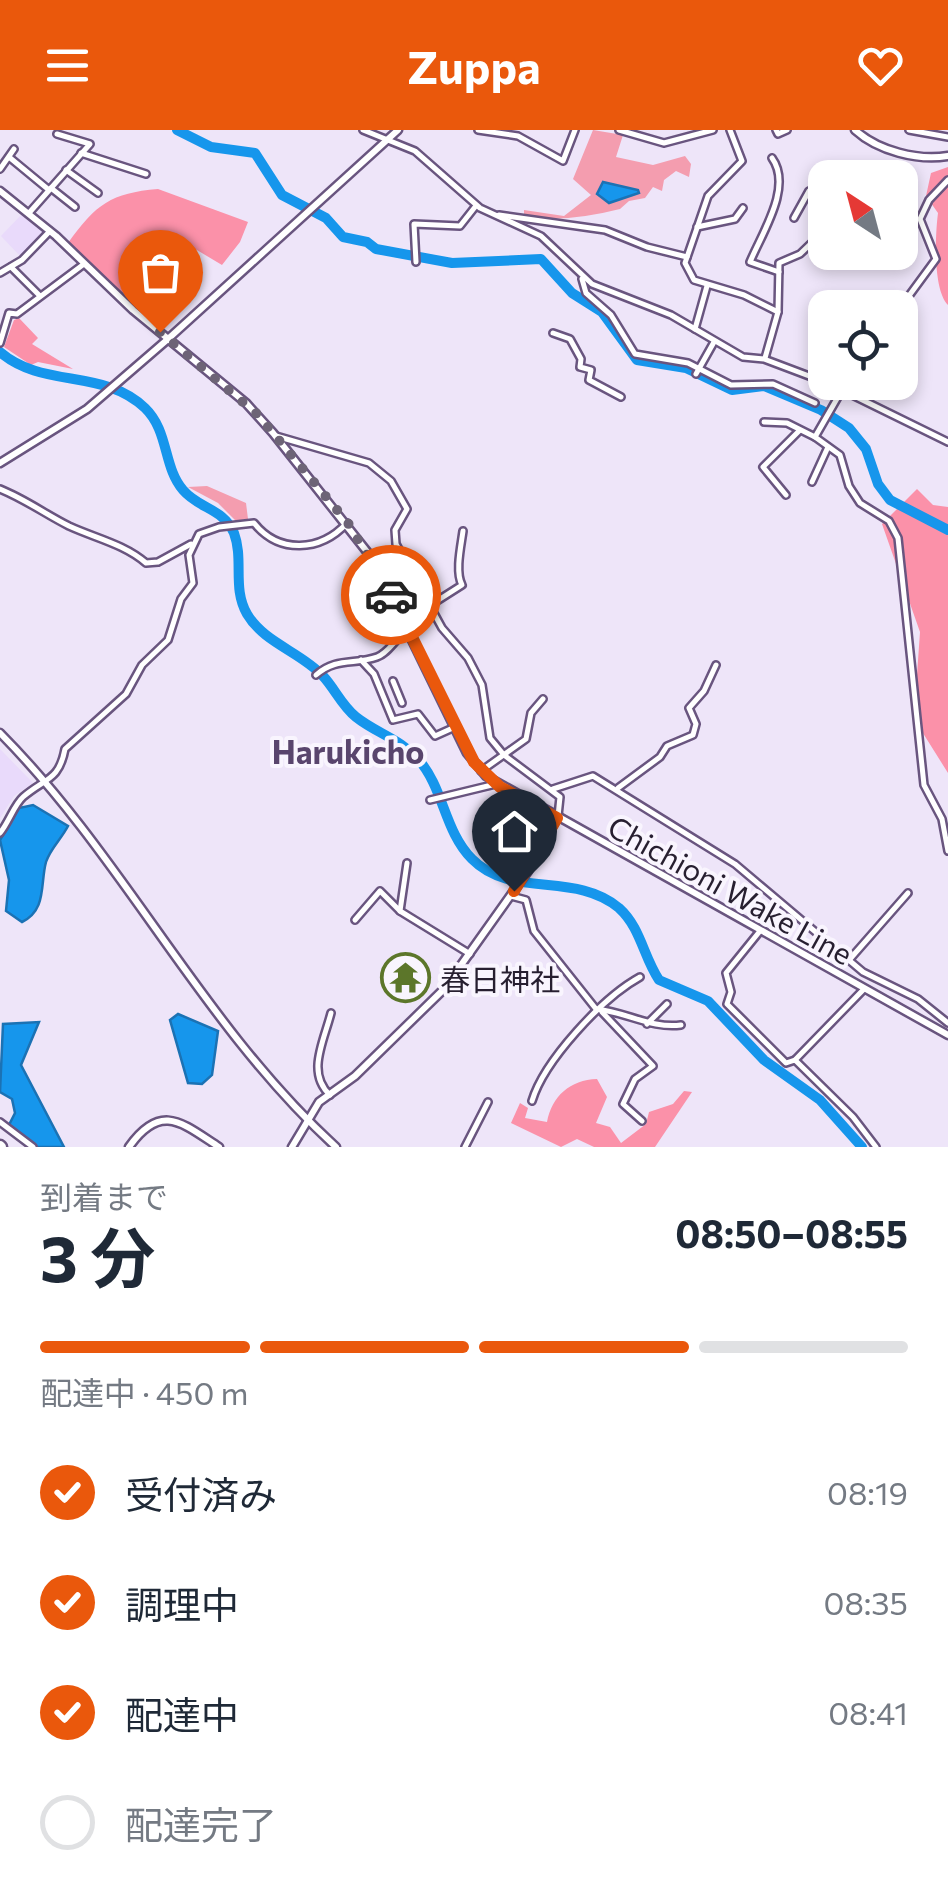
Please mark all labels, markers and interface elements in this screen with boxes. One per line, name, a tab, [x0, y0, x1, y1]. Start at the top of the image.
icon: menu	[40, 38, 95, 93]
text: Zuppa	[407, 38, 541, 93]
icon: heart	[853, 38, 908, 93]
north arrow	[808, 160, 918, 270]
map controls	[808, 160, 918, 400]
pin	[118, 230, 203, 333]
icon: bag	[133, 245, 188, 300]
button: locate	[808, 290, 918, 400]
courier	[341, 545, 441, 645]
icon: car	[364, 568, 419, 623]
district label: Harukicho	[272, 731, 424, 771]
pin	[472, 789, 557, 892]
icon: home	[487, 804, 542, 859]
street label: Chichioni Wake Line	[602, 807, 860, 971]
temple icon: 春日神社	[379, 952, 431, 1004]
place label: 春日神社	[440, 960, 560, 997]
text: 到着まで	[40, 1176, 168, 1216]
text: 08:50–08:55	[675, 1209, 908, 1256]
text: 3 分	[40, 1216, 155, 1295]
text: 配達中 · 450 m	[40, 1372, 248, 1412]
icon: check	[40, 1465, 95, 1520]
text: 受付済み	[125, 1470, 277, 1517]
text: 08:19	[827, 1472, 908, 1512]
icon: check	[40, 1575, 95, 1630]
text: 調理中	[125, 1580, 239, 1627]
text: 08:35	[824, 1582, 908, 1622]
icon: check	[40, 1685, 95, 1740]
text: 配達中	[125, 1690, 239, 1737]
text: 08:41	[828, 1692, 908, 1732]
text: 配達完了	[125, 1800, 277, 1847]

